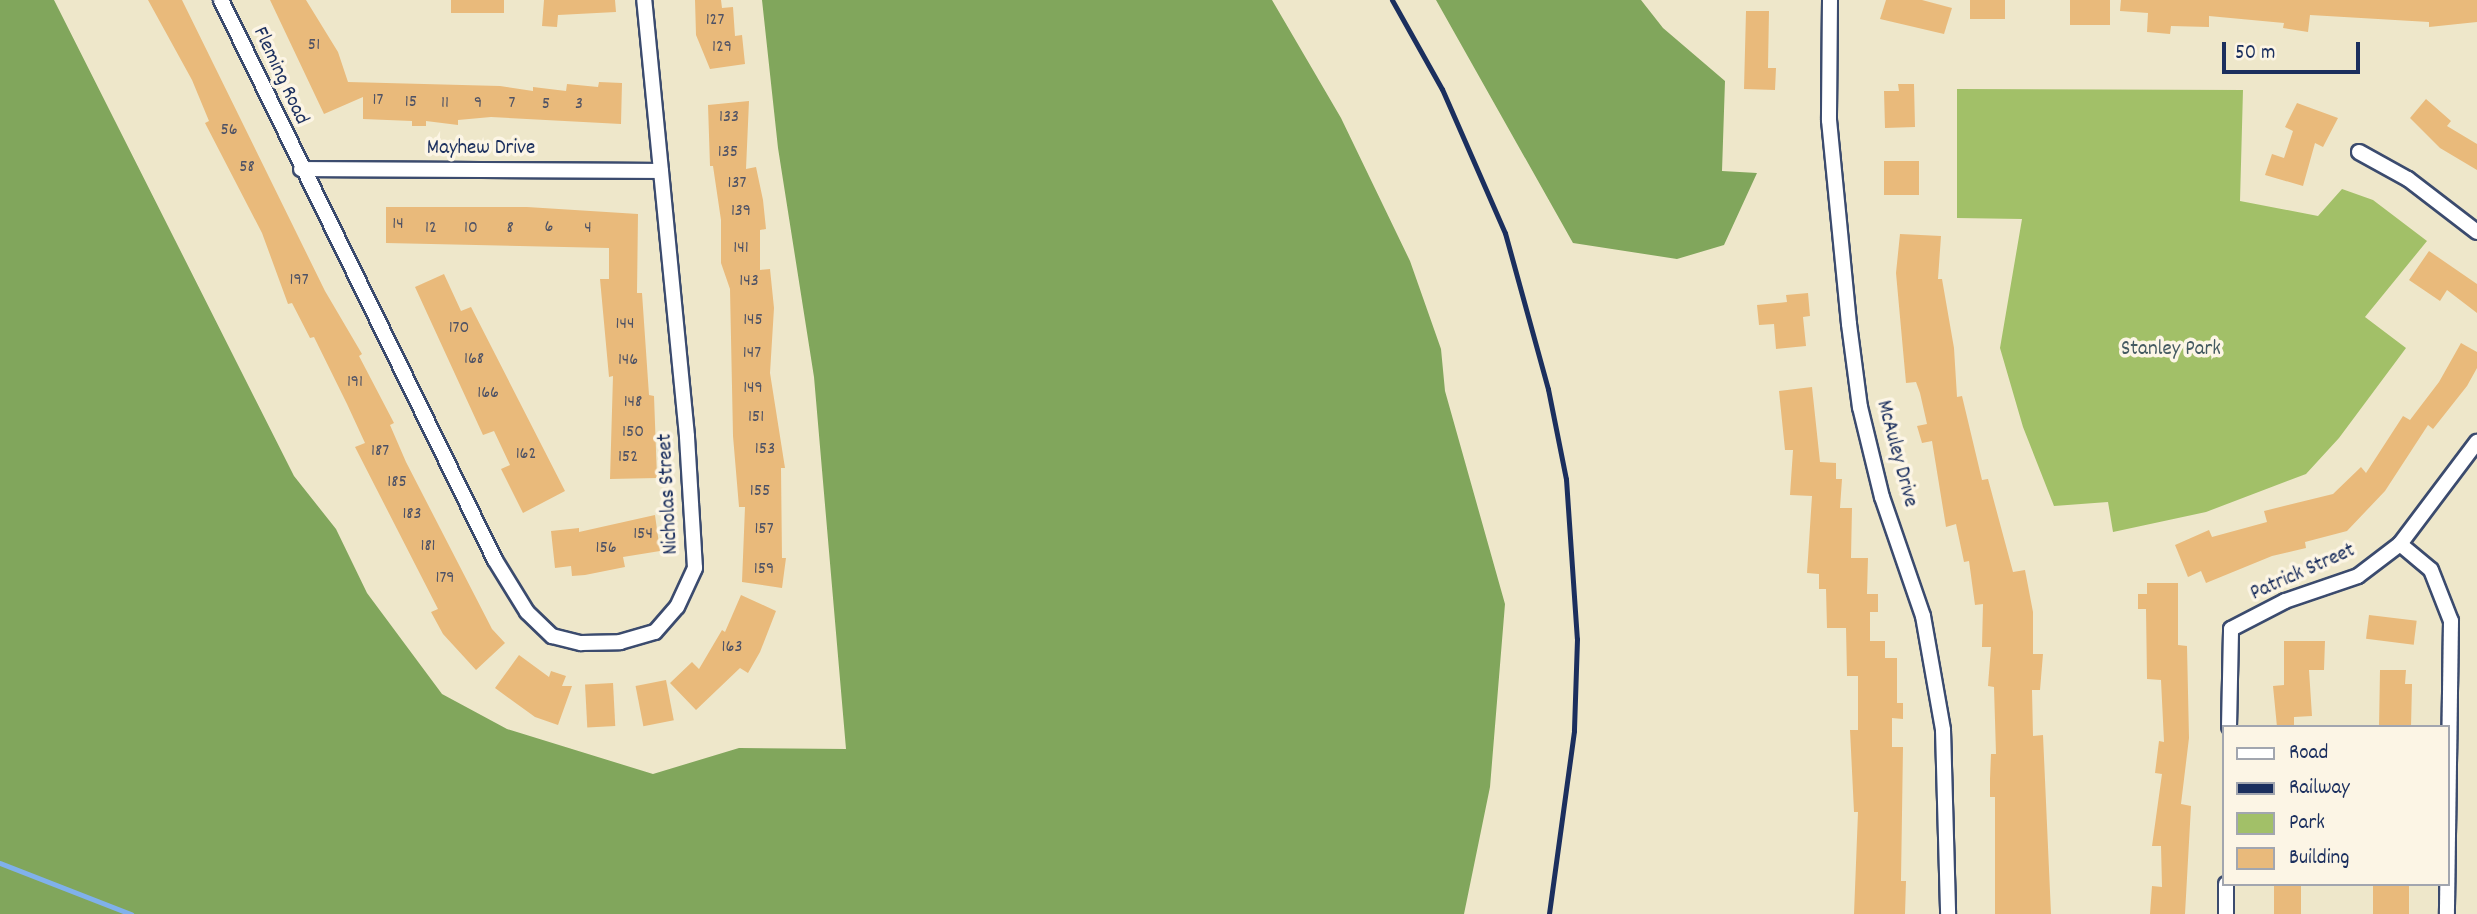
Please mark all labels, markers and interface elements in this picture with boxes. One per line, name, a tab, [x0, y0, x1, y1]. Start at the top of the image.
house number: 127	[706, 10, 724, 32]
street label: Fleming Road	[246, 23, 314, 129]
scale bar	[2225, 28, 2363, 72]
house number: 51	[308, 35, 320, 57]
house number: 129	[712, 37, 732, 59]
text: 50 m	[2235, 39, 2275, 69]
house number: 17	[373, 90, 383, 112]
house number: 15	[405, 92, 417, 114]
house number: 11	[441, 93, 449, 115]
house number: 9	[474, 93, 482, 115]
house number: 7	[509, 93, 515, 115]
house number: 5	[542, 94, 550, 116]
house number: 3	[575, 94, 583, 116]
house number: 133	[719, 107, 739, 129]
house number: 56	[220, 120, 238, 142]
street label: Mayhew Drive	[427, 136, 535, 162]
house number: 135	[718, 142, 738, 164]
house number: 58	[239, 157, 255, 179]
house number: 137	[728, 173, 746, 195]
house number: 139	[731, 201, 751, 223]
house number: 14	[392, 214, 404, 236]
house number: 6	[545, 217, 553, 239]
house number: 12	[425, 218, 437, 240]
house number: 10	[464, 218, 478, 240]
house number: 8	[506, 218, 514, 240]
house number: 4	[584, 218, 592, 240]
house number: 141	[733, 238, 749, 260]
house number: 197	[289, 270, 309, 292]
house number: 143	[739, 271, 759, 293]
house number: 145	[743, 310, 763, 332]
house number: 144	[616, 314, 634, 336]
house number: 170	[449, 318, 469, 340]
park label: Stanley Park	[2121, 337, 2221, 363]
house number: 147	[743, 343, 761, 365]
house number: 168	[464, 349, 484, 371]
house number: 146	[618, 350, 638, 372]
house number: 191	[347, 372, 363, 394]
house number: 149	[743, 378, 763, 400]
house number: 166	[477, 383, 499, 405]
house number: 148	[624, 392, 642, 414]
street label: McAuley Drive	[1870, 398, 1922, 510]
house number: 151	[748, 407, 764, 429]
house number: 150	[622, 422, 644, 444]
street label: Nicholas Street	[653, 433, 685, 555]
house number: 153	[755, 439, 775, 461]
house number: 187	[371, 441, 389, 463]
house number: 162	[516, 444, 536, 466]
house number: 152	[618, 447, 638, 469]
house number: 185	[387, 472, 407, 494]
house number: 155	[750, 481, 770, 503]
house number: 183	[402, 504, 422, 526]
house number: 157	[754, 519, 774, 541]
house number: 154	[633, 524, 653, 546]
house number: 181	[420, 536, 436, 558]
house number: 156	[595, 538, 617, 560]
street label: Patrick Street	[2247, 539, 2359, 607]
house number: 159	[754, 559, 774, 581]
house number: 179	[435, 568, 455, 590]
house number: 163	[722, 637, 742, 659]
legend	[2222, 725, 2449, 886]
text: Road	[2289, 739, 2328, 769]
text: Railway	[2289, 774, 2350, 804]
text: Park	[2289, 809, 2325, 839]
text: Building	[2289, 844, 2349, 874]

